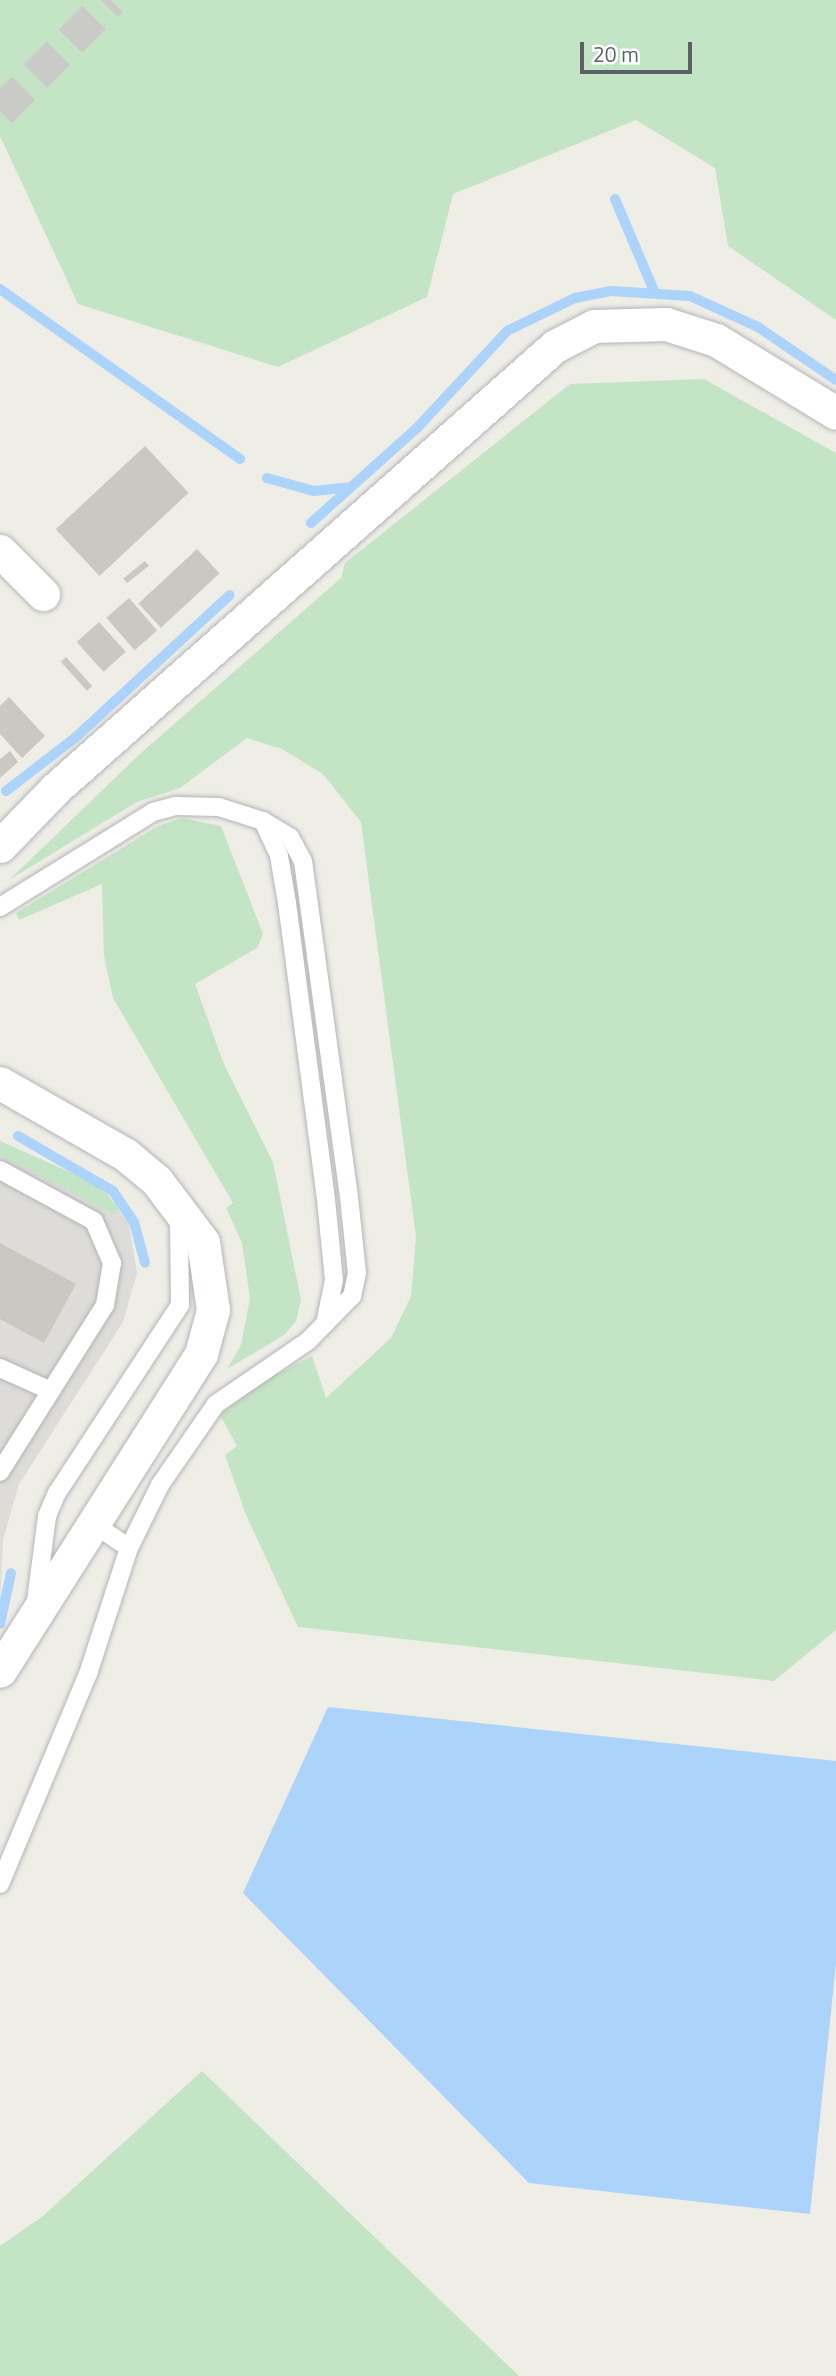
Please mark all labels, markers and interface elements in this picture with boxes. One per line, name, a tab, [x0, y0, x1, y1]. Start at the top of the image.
scale bar	[584, 28, 696, 72]
text: 20 m	[593, 38, 639, 70]

